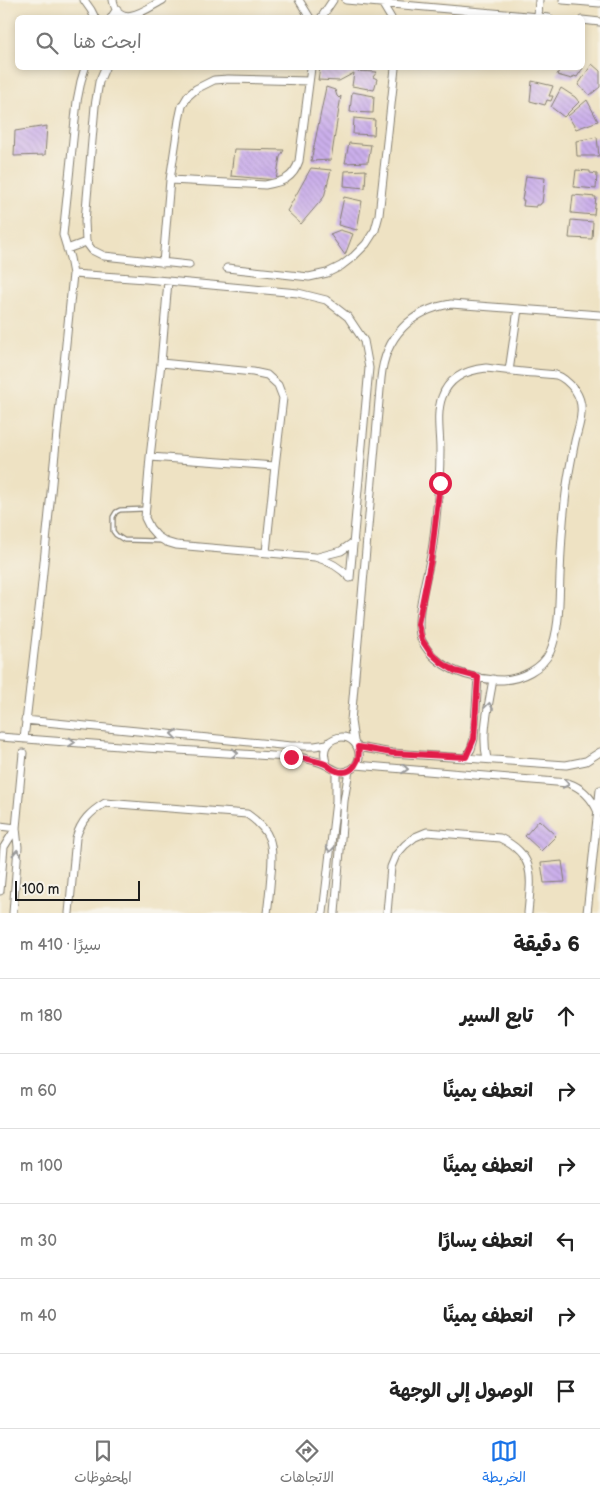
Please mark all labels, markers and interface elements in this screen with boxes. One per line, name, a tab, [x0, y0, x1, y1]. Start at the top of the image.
search box	[15, 15, 585, 70]
icon: search	[33, 29, 61, 57]
text: ابحث هنا	[73, 31, 142, 54]
route start	[429, 472, 452, 495]
one-way arrow	[483, 702, 493, 710]
one-way arrow	[170, 729, 178, 740]
one-way arrow	[69, 737, 77, 748]
route end	[280, 746, 303, 769]
one-way arrow	[231, 748, 239, 759]
one-way arrow	[401, 763, 409, 774]
one-way arrow	[562, 778, 571, 789]
one-way arrow	[325, 845, 336, 853]
one-way arrow	[12, 849, 23, 857]
scale bar	[15, 878, 140, 901]
text: 100 m	[22, 881, 59, 898]
text: 6 دقيقة	[513, 932, 580, 957]
text: سيرًا · 410 m	[20, 936, 101, 955]
icon: ahead	[552, 1002, 580, 1030]
text: تابع السير	[460, 1005, 533, 1028]
text: 180 m	[20, 1007, 63, 1026]
icon: right	[552, 1077, 580, 1105]
text: انعطف يمينًا	[443, 1080, 533, 1103]
text: 60 m	[20, 1082, 57, 1101]
icon: right	[552, 1152, 580, 1180]
text: انعطف يمينًا	[443, 1155, 533, 1178]
text: 100 m	[20, 1157, 63, 1176]
icon: left	[552, 1227, 580, 1255]
text: انعطف يسارًا	[438, 1230, 533, 1253]
text: 30 m	[20, 1232, 57, 1251]
icon: right	[552, 1302, 580, 1330]
text: انعطف يمينًا	[443, 1305, 533, 1328]
text: 40 m	[20, 1307, 57, 1326]
icon: arrive	[552, 1377, 580, 1405]
text: الوصول إلى الوجهة	[389, 1380, 533, 1403]
tab: المحفوظات	[74, 1437, 132, 1490]
tab: الاتجاهات	[280, 1437, 334, 1490]
tab: الخريطة	[482, 1437, 526, 1490]

